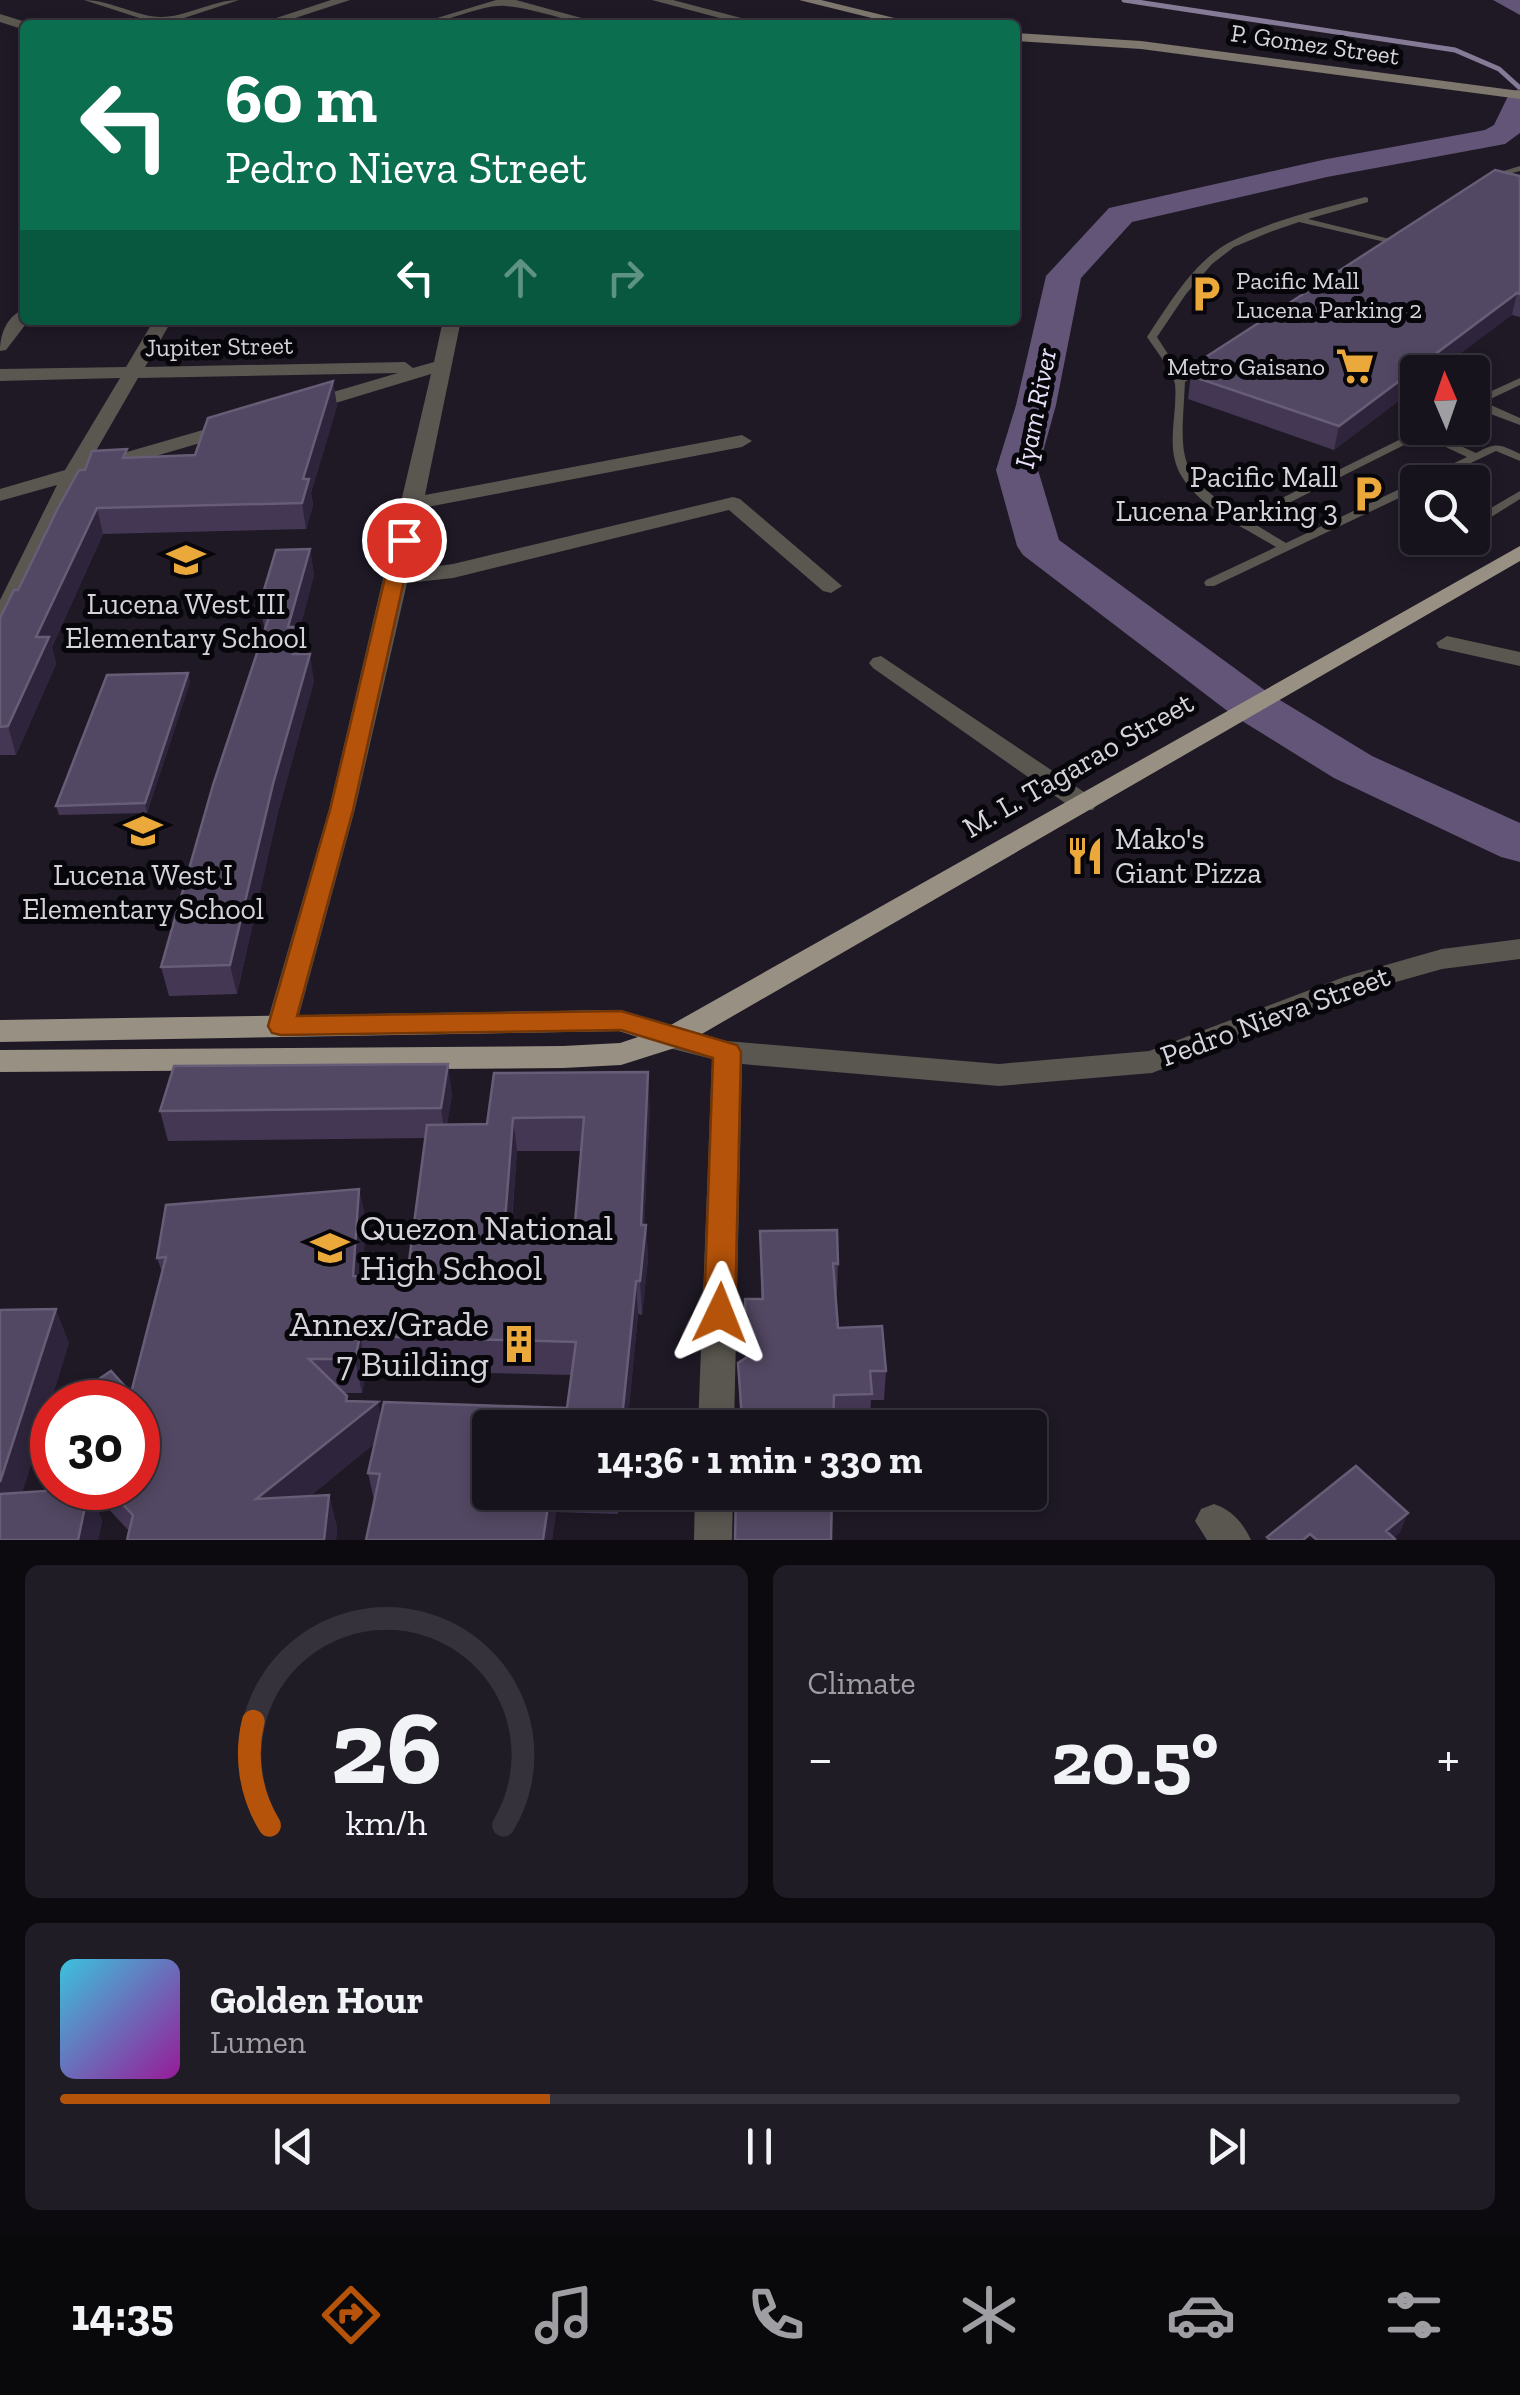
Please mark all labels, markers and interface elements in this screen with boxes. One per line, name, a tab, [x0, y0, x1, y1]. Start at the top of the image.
street label: P. Gomez Street	[1229, 17, 1402, 71]
text: 60 m	[225, 56, 377, 140]
icon: left	[60, 60, 190, 190]
text: Pedro Nieva Street	[225, 141, 587, 195]
icon: left	[388, 250, 443, 305]
icon: ahead	[493, 250, 548, 305]
icon: right	[598, 250, 653, 305]
place label: Pacific Mall Lucena Parking 2	[1236, 265, 1422, 324]
parking icon: Pacific Mall Lucena Parking 2	[1185, 273, 1227, 315]
street label: Jupiter Street	[145, 330, 294, 362]
water label: Iyam River	[1008, 345, 1063, 471]
supermarket icon: Metro Gaisano	[1334, 345, 1376, 387]
place label: Metro Gaisano	[1167, 351, 1325, 381]
north arrow	[1400, 355, 1490, 445]
map controls	[1400, 355, 1490, 555]
place label: Pacific Mall Lucena Parking 3	[1116, 459, 1338, 529]
button: search	[1400, 465, 1490, 555]
parking icon: Pacific Mall Lucena Parking 3	[1347, 473, 1389, 515]
pin	[362, 498, 447, 583]
icon: arrive	[377, 513, 432, 568]
school or university icon: Lucena West III Elementary School	[165, 539, 207, 581]
place label: Lucena West III Elementary School	[65, 586, 307, 656]
street label: M. L. Tagarao Street	[956, 684, 1200, 846]
school or university icon: Lucena West I Elementary School	[122, 810, 164, 852]
place label: Mako's Giant Pizza	[1115, 821, 1262, 891]
restaurant icon: Mako's Giant Pizza	[1064, 835, 1106, 877]
place label: Lucena West I Elementary School	[22, 857, 264, 927]
street label: Pedro Nieva Street	[1156, 958, 1394, 1074]
place label: Quezon National High School	[360, 1207, 613, 1289]
school or university icon: Quezon National High School	[309, 1227, 351, 1269]
position arrow	[668, 1261, 772, 1365]
place label: Annex/Grade 7 Building	[289, 1303, 489, 1385]
building icon: Annex/Grade 7 Building	[498, 1323, 540, 1365]
speed limit sign: 30	[30, 1380, 160, 1510]
text: 14:36 · 1 min · 330 m	[597, 1437, 922, 1483]
text: Climate	[808, 1664, 916, 1702]
text: 26	[330, 1685, 442, 1810]
text: 20.5°	[1052, 1713, 1219, 1803]
text: −	[808, 1725, 833, 1791]
text: +	[1437, 1725, 1460, 1791]
text: km/h	[345, 1801, 427, 1844]
text: Golden Hour	[210, 1977, 423, 2023]
text: Lumen	[210, 2023, 306, 2061]
icon: previous	[266, 2119, 321, 2174]
icon: pause	[732, 2119, 787, 2174]
icon: next	[1199, 2119, 1254, 2174]
icon: directions	[316, 2280, 386, 2350]
icon: music	[529, 2280, 599, 2350]
icon: phone	[741, 2280, 811, 2350]
icon: climate	[954, 2280, 1024, 2350]
icon: car	[1166, 2280, 1236, 2350]
icon: filters	[1379, 2280, 1449, 2350]
text: 14:35	[71, 2288, 174, 2342]

